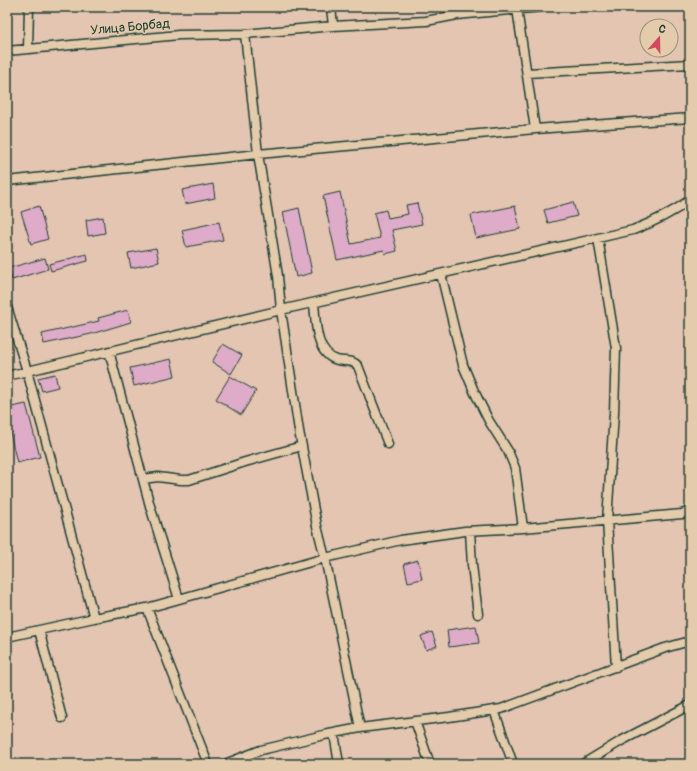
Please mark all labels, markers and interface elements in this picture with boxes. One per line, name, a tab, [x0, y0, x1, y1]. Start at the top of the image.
street label: Улица Борбад	[90, 16, 171, 38]
north arrow	[639, 18, 679, 58]
text: С	[657, 22, 668, 36]

